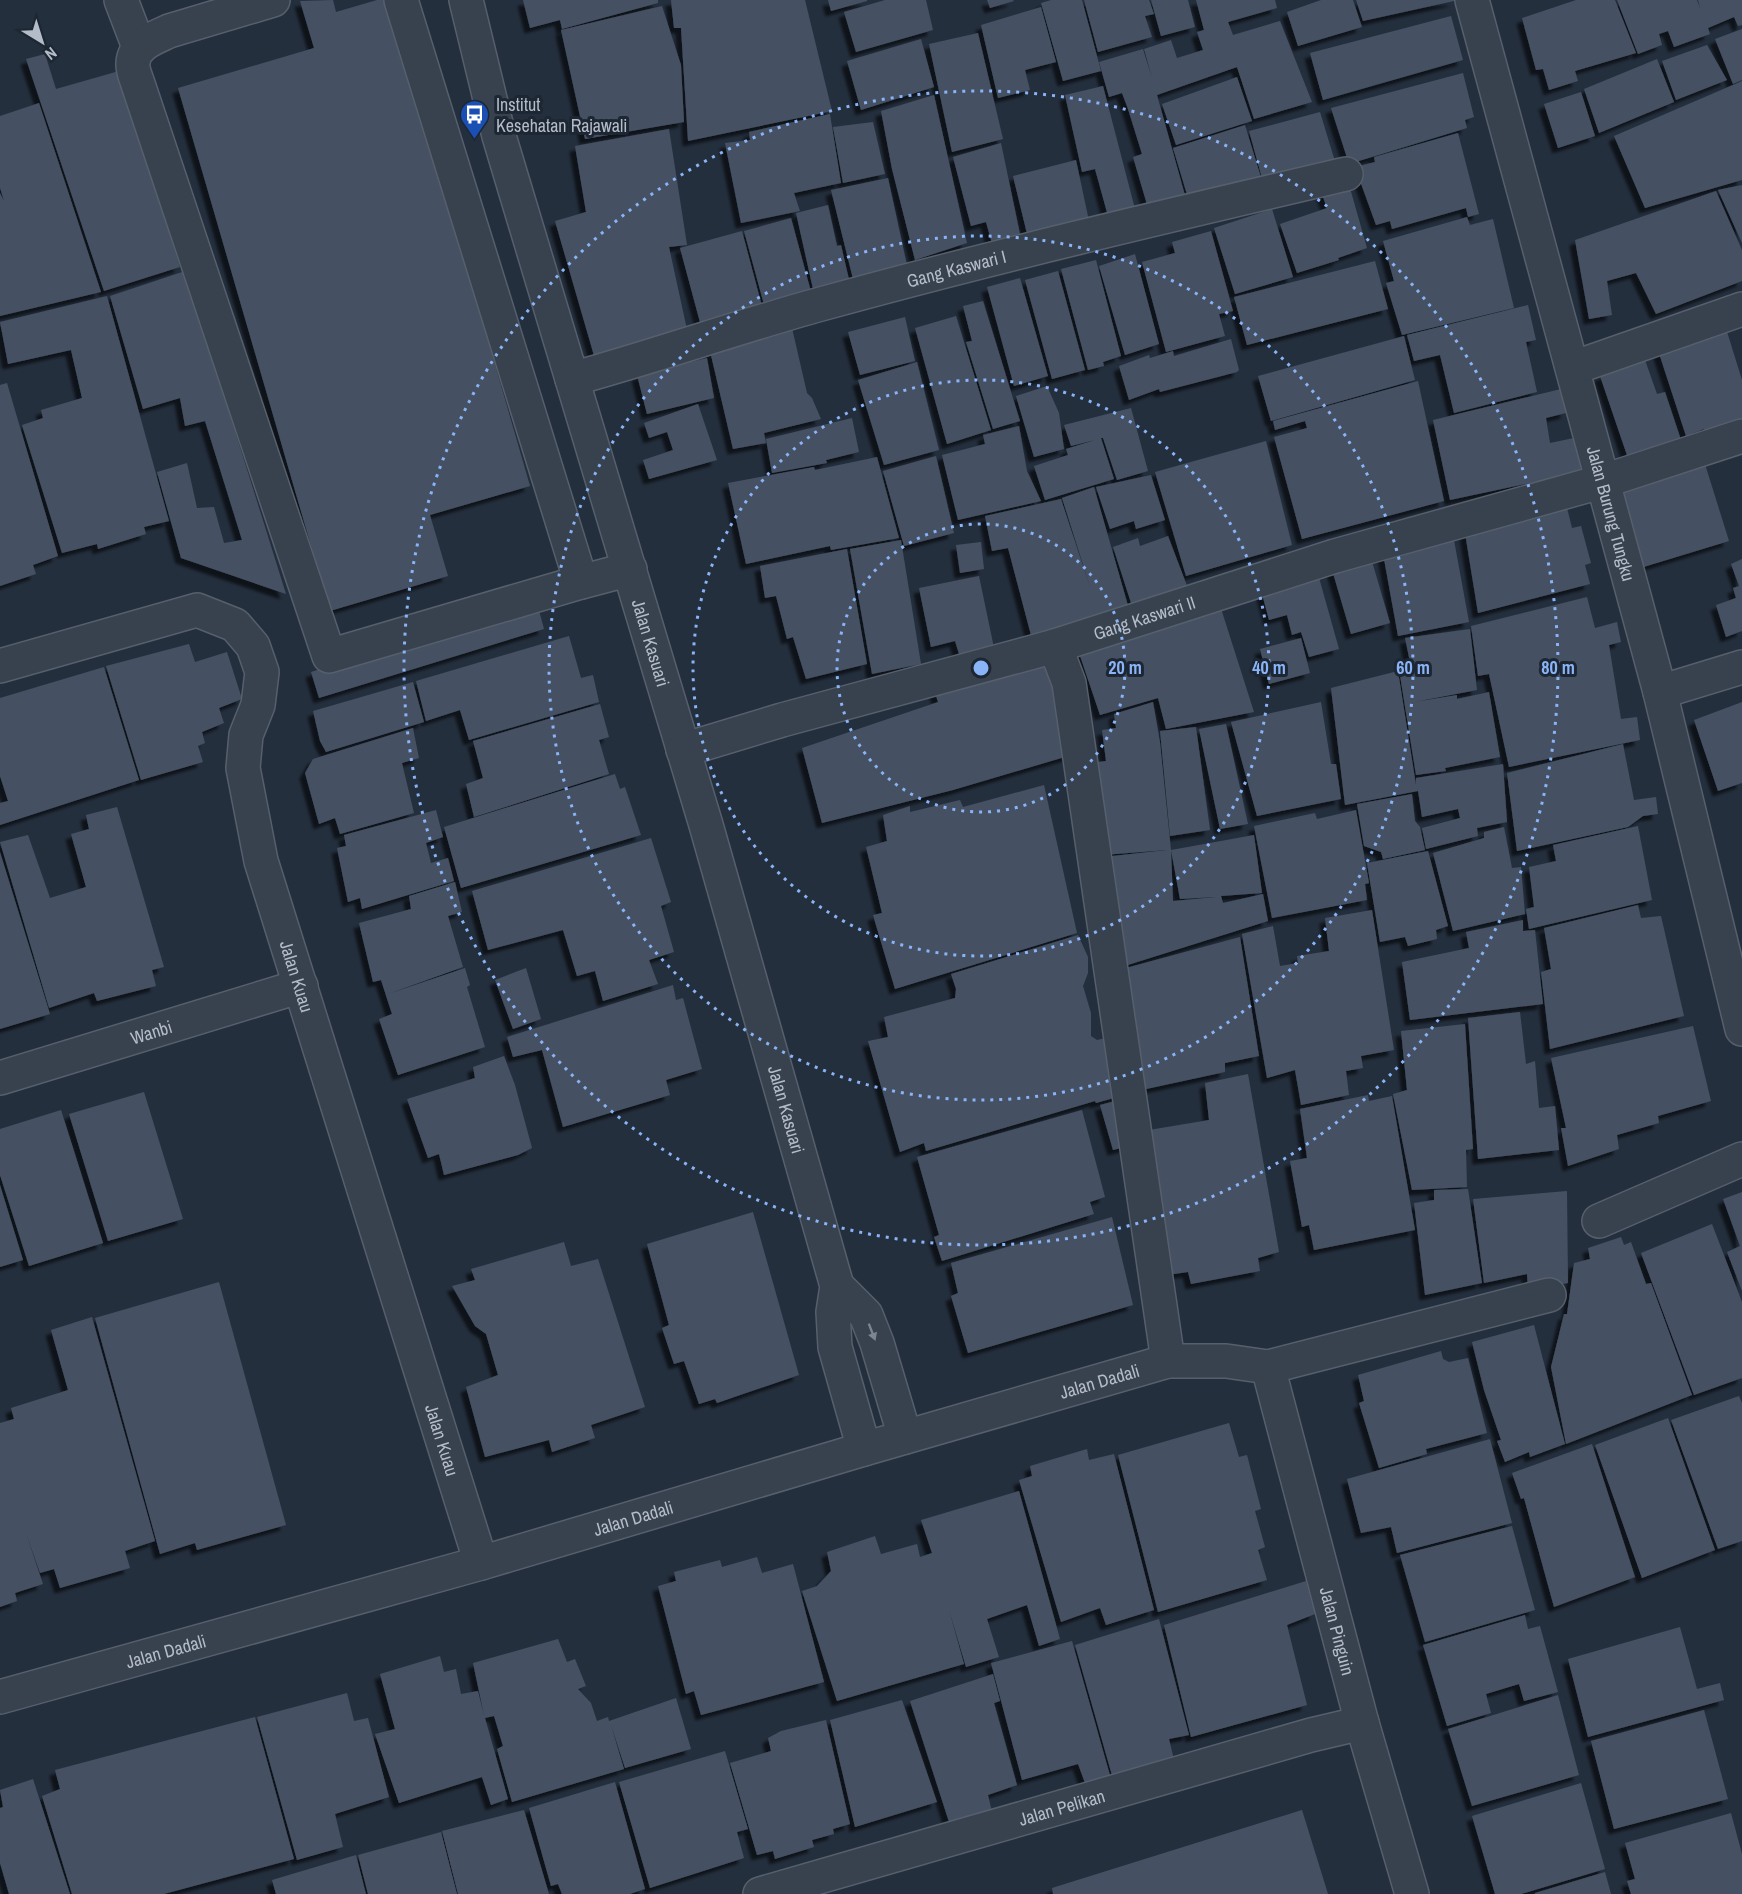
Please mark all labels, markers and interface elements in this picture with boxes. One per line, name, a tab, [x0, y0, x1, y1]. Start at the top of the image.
north arrow	[12, 12, 72, 72]
text: N	[41, 42, 62, 65]
place label: Institut Kesehatan Rajawali	[496, 92, 627, 138]
bus stop icon: Institut Kesehatan Rajawali	[459, 98, 491, 140]
street label: Gang Kaswari I	[904, 243, 1009, 293]
street label: Jalan Burung Tungku	[1581, 443, 1642, 584]
street label: Gang Kaswari II	[1090, 589, 1198, 645]
street label: Jalan Kasuari	[626, 596, 676, 690]
text: 20 m	[1108, 655, 1142, 680]
text: 40 m	[1252, 655, 1286, 680]
text: 60 m	[1396, 655, 1430, 680]
text: 80 m	[1541, 655, 1575, 680]
centre of rings	[971, 658, 991, 678]
street label: Jalan Kuau	[274, 937, 320, 1015]
street label: Wanbi	[127, 1014, 175, 1050]
street label: Jalan Kasuari	[762, 1062, 811, 1156]
one-way arrow	[868, 1323, 877, 1341]
street label: Jalan Dadali	[1056, 1357, 1142, 1404]
street label: Jalan Kuau	[419, 1401, 465, 1479]
street label: Jalan Dadali	[590, 1494, 676, 1541]
street label: Jalan Pinguin	[1314, 1584, 1361, 1678]
street label: Jalan Dadali	[123, 1628, 209, 1674]
street label: Jalan Pelikan	[1016, 1783, 1108, 1831]

